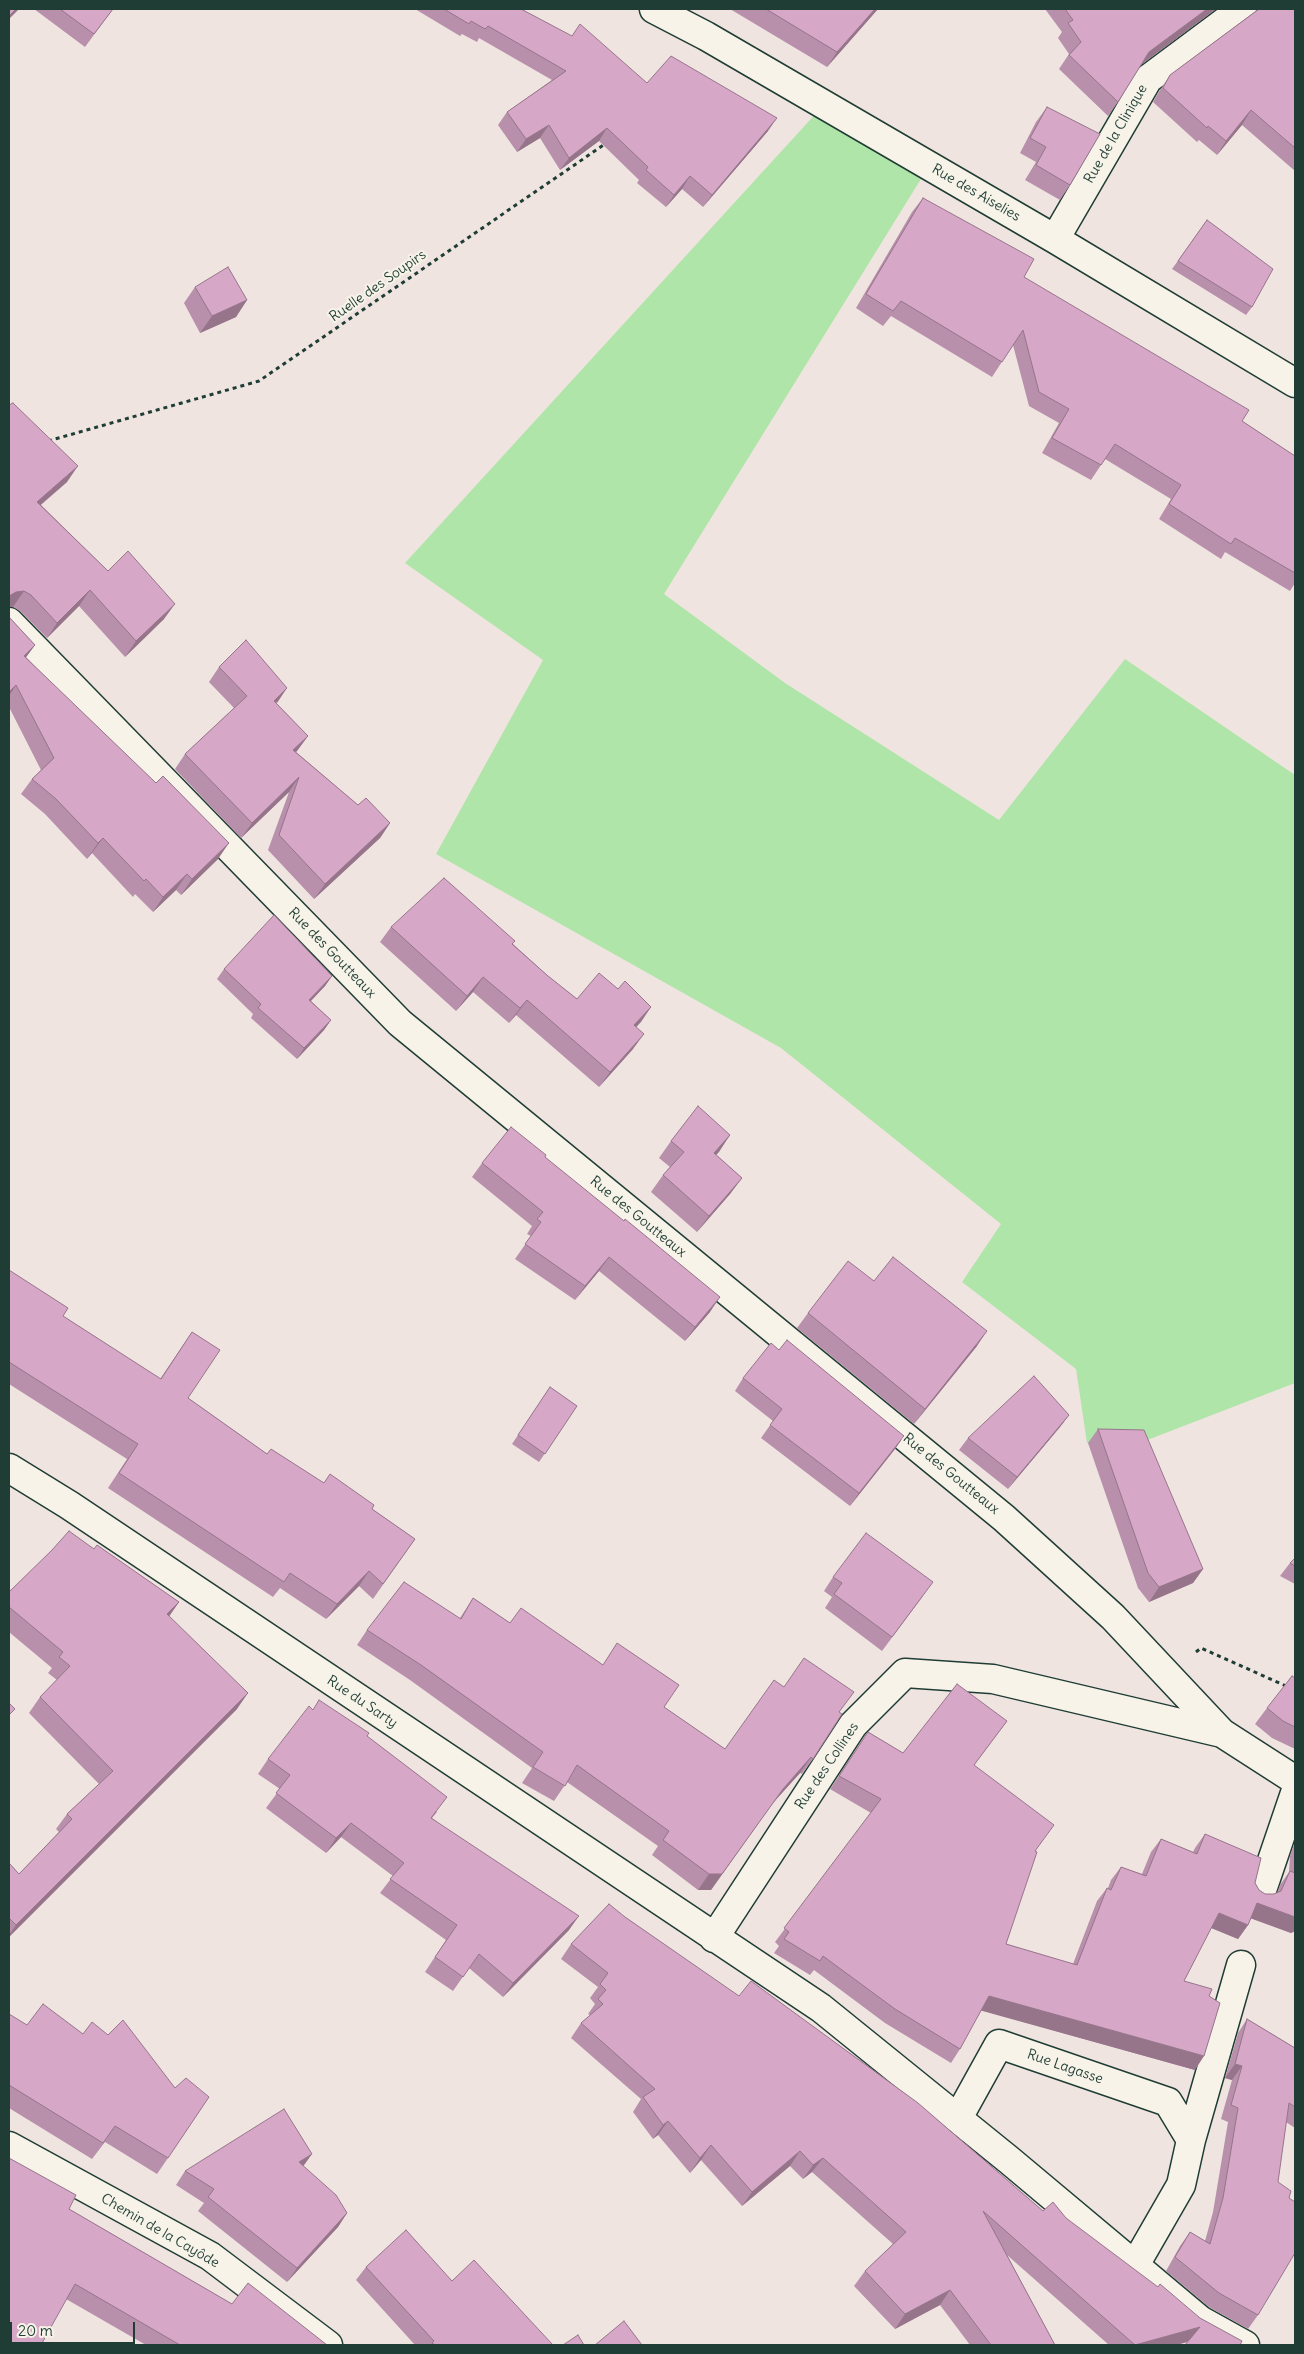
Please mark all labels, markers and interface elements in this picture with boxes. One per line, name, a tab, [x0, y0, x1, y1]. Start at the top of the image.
street label: Rue de la Clinique	[1081, 82, 1151, 186]
street label: Rue des Aiselies	[929, 161, 1023, 225]
street label: Ruelle des Soupirs	[326, 246, 430, 326]
street label: Rue des Goutteaux	[285, 904, 379, 1002]
street label: Rue des Goutteaux	[586, 1173, 690, 1261]
street label: Rue des Goutteaux	[899, 1430, 1003, 1518]
street label: Rue du Sarty	[323, 1672, 401, 1732]
street label: Rue des Collines	[792, 1719, 862, 1813]
street label: Rue Lagasse	[1025, 2046, 1105, 2088]
street label: Chemin de la Cayôde	[98, 2190, 222, 2272]
scale bar	[12, 2312, 138, 2344]
text: 20 m	[18, 2321, 53, 2340]

